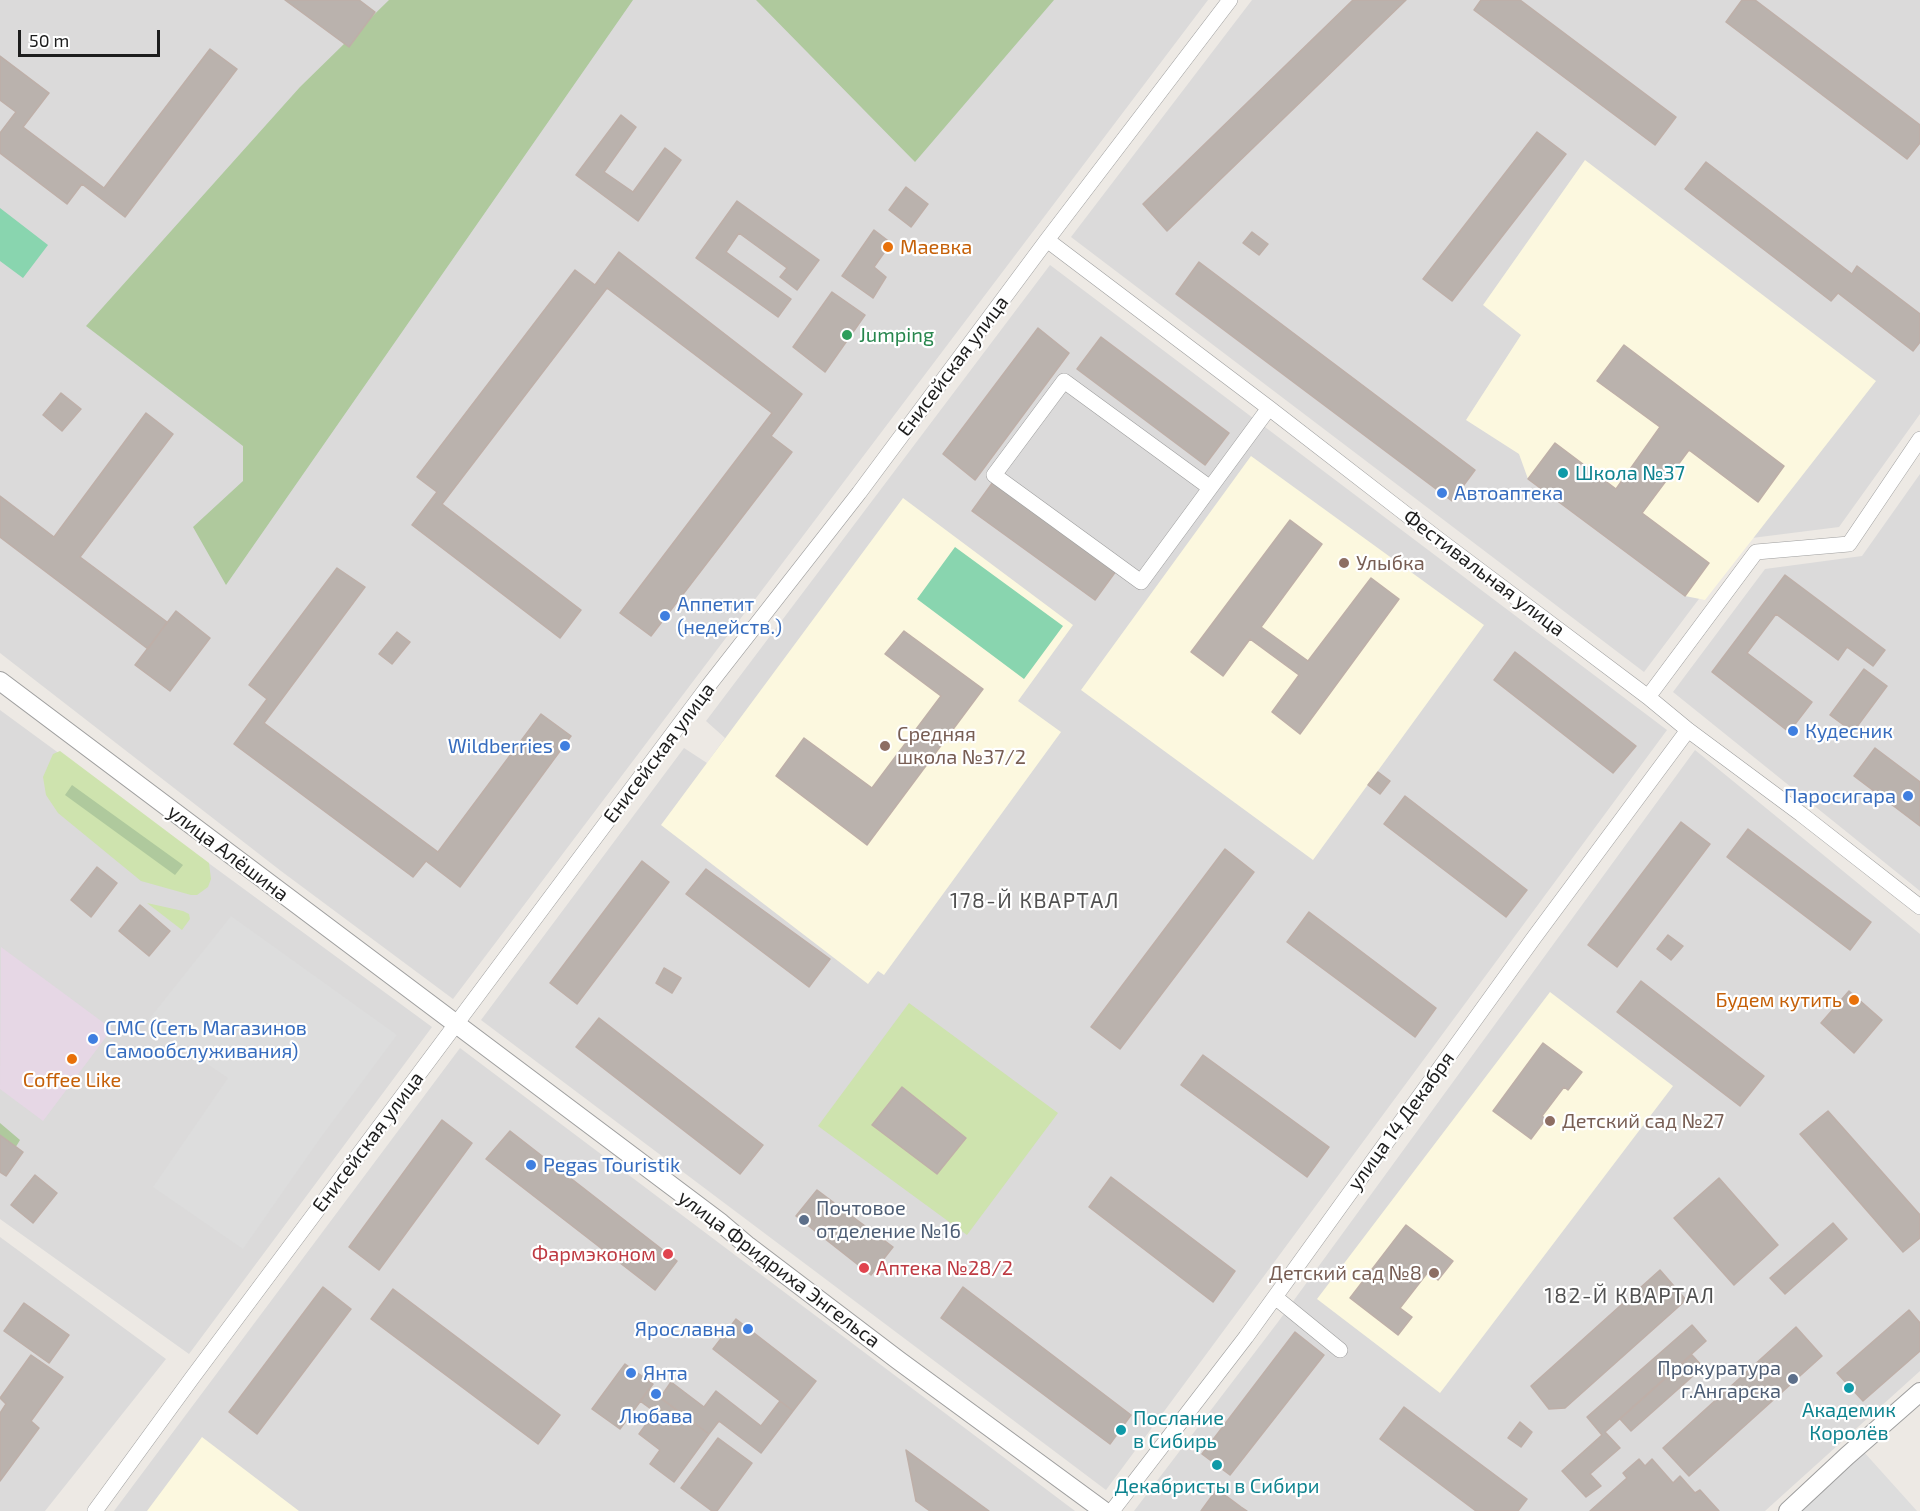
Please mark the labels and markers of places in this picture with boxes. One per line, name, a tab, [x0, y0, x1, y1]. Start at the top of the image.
place label: Маевка	[900, 235, 972, 259]
marker: Маевка	[881, 240, 895, 254]
place label: Jumping	[859, 323, 934, 347]
marker: Jumping	[840, 328, 854, 342]
place label: Школа №37	[1575, 461, 1685, 485]
marker: Школа №37	[1556, 466, 1570, 480]
place label: Автоаптека	[1454, 481, 1563, 505]
marker: Автоаптека	[1435, 486, 1449, 500]
place label: Улыбка	[1356, 551, 1425, 575]
marker: Улыбка	[1337, 556, 1351, 570]
place label: Аппетит (недейств.)	[677, 592, 782, 639]
marker: Аппетит (недейств.)	[658, 609, 672, 623]
place label: Кудесник	[1805, 719, 1893, 743]
place label: Средняя школа №37/2	[897, 722, 1026, 769]
marker: Кудесник	[1786, 724, 1800, 738]
place label: Wildberries	[448, 734, 553, 758]
marker: Wildberries	[558, 739, 572, 753]
marker: Средняя школа №37/2	[878, 739, 892, 753]
place label: Паросигара	[1784, 784, 1896, 808]
marker: Паросигара	[1901, 789, 1915, 803]
place label: Будем кутить	[1715, 988, 1842, 1012]
marker: Будем кутить	[1847, 993, 1861, 1007]
place label: СМС (Сеть Магазинов Самообслуживания)	[105, 1016, 307, 1063]
marker: СМС (Сеть Магазинов Самообслуживания)	[86, 1032, 100, 1046]
marker: Coffee Like	[65, 1052, 79, 1066]
place label: Coffee Like	[23, 1068, 121, 1092]
place label: Детский сад №27	[1562, 1109, 1724, 1133]
marker: Детский сад №27	[1543, 1114, 1557, 1128]
place label: Pegas Touristik	[543, 1153, 680, 1177]
marker: Pegas Touristik	[524, 1158, 538, 1172]
place label: Почтовое отделение №16	[816, 1196, 961, 1243]
marker: Почтовое отделение №16	[797, 1213, 811, 1227]
place label: Фармэконом	[532, 1242, 656, 1266]
marker: Фармэконом	[661, 1247, 675, 1261]
place label: Аптека №28/2	[876, 1256, 1013, 1280]
marker: Аптека №28/2	[857, 1261, 871, 1275]
place label: Детский сад №8	[1269, 1261, 1422, 1285]
marker: Детский сад №8	[1427, 1266, 1441, 1280]
place label: Ярославна	[635, 1317, 736, 1341]
marker: Ярославна	[741, 1322, 755, 1336]
place label: Прокуратура г.Ангарска	[1657, 1356, 1781, 1403]
place label: Янта	[643, 1361, 688, 1385]
marker: Янта	[624, 1366, 638, 1380]
marker: Прокуратура г.Ангарска	[1786, 1372, 1800, 1386]
marker: Академик Королёв	[1842, 1381, 1856, 1395]
marker: Любава	[649, 1387, 663, 1401]
place label: Академик Королёв	[1802, 1398, 1896, 1445]
place label: Любава	[619, 1404, 693, 1428]
place label: Послание в Сибирь	[1133, 1406, 1224, 1453]
marker: Послание в Сибирь	[1114, 1423, 1128, 1437]
marker: Декабристы в Сибири	[1210, 1458, 1224, 1472]
place label: Декабристы в Сибири	[1114, 1474, 1320, 1498]

